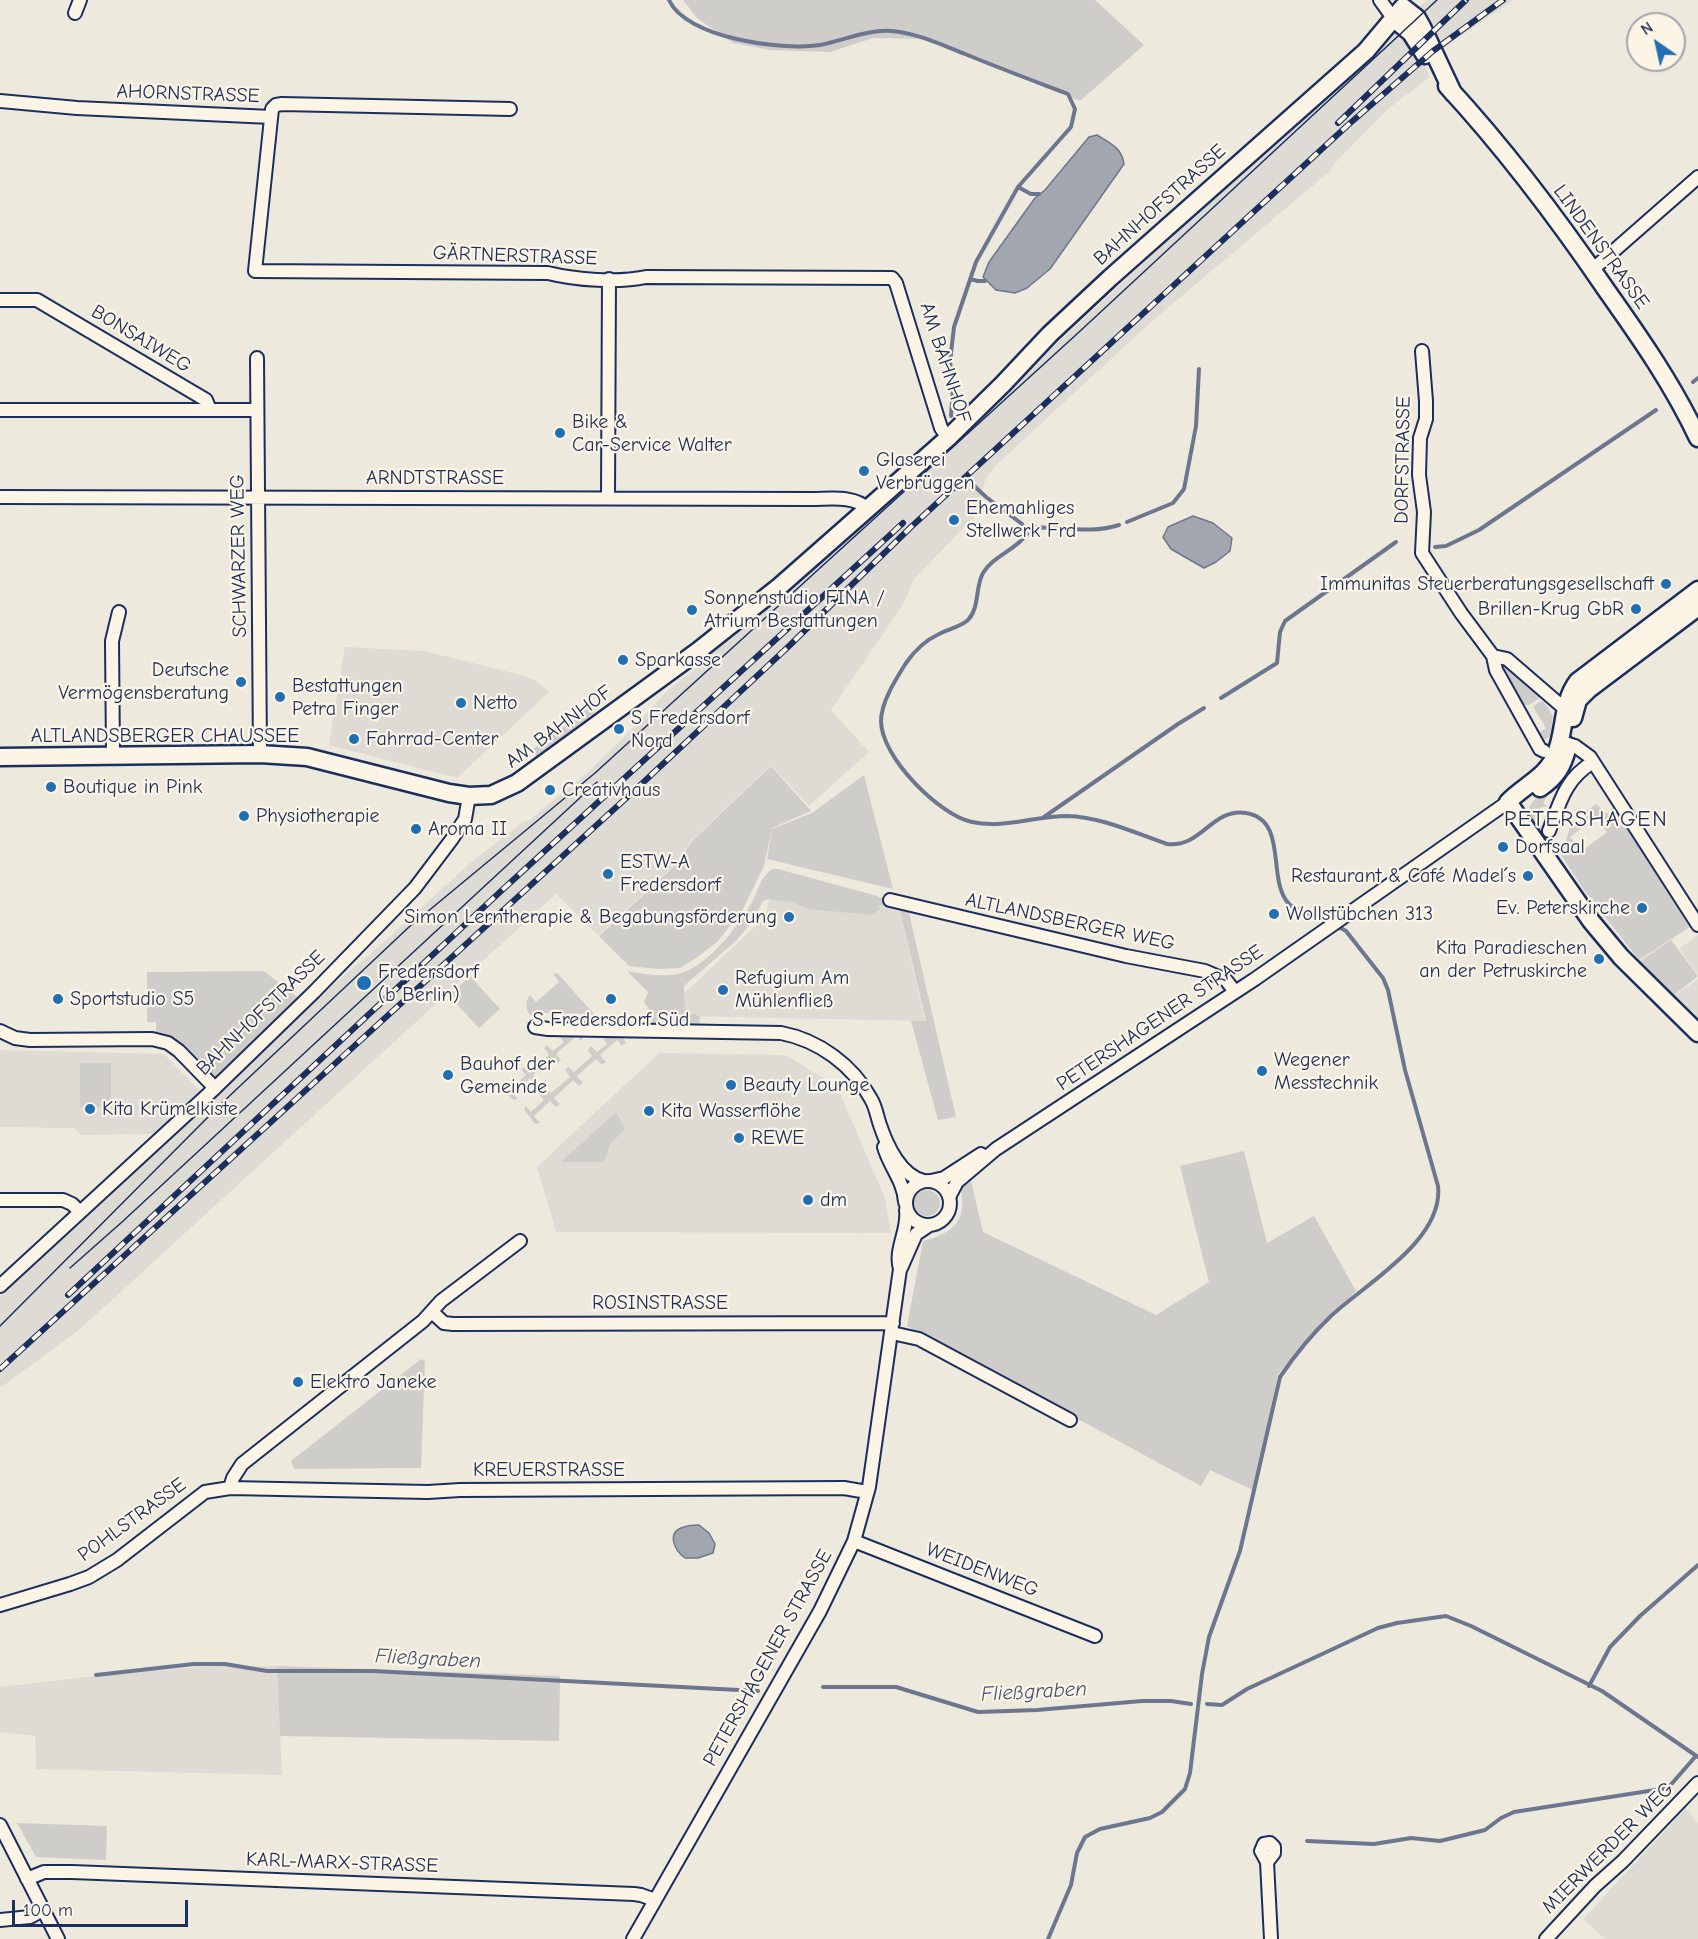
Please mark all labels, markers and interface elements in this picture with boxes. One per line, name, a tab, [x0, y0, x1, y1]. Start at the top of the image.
north arrow	[1626, 12, 1686, 72]
text: N	[1638, 18, 1656, 39]
street label: AHORNSTRASSE	[116, 80, 260, 108]
street label: BAHNHOFSTRASSE	[1089, 139, 1231, 271]
street label: LINDENSTRASSE	[1548, 180, 1654, 314]
street label: GÄRTNERSTRASSE	[432, 241, 598, 271]
street label: BONSAIWEG	[87, 300, 195, 378]
street label: AM BAHNHOF	[914, 300, 976, 426]
street label: DORFSTRASSE	[1390, 396, 1416, 524]
place label: Bike & Car-Service Walter	[572, 410, 732, 457]
marker: Bike & Car-Service Walter	[553, 426, 567, 440]
place label: Glaserei Verbrüggen	[876, 448, 975, 495]
marker: Glaserei Verbrüggen	[857, 464, 871, 478]
street label: ARNDTSTRASSE	[366, 466, 504, 490]
street label: SCHWARZER WEG	[226, 474, 252, 638]
place label: Ehemahliges Stellwerk Frd	[966, 496, 1076, 543]
marker: Ehemahliges Stellwerk Frd	[947, 513, 961, 527]
place label: Immunitas Steuerberatungsgesellschaft	[1320, 572, 1654, 596]
marker: Immunitas Steuerberatungsgesellschaft	[1659, 577, 1673, 591]
place label: Sonnenstudio FINA / Atrium Bestattungen	[704, 586, 885, 633]
place label: Brillen-Krug GbR	[1478, 597, 1624, 621]
marker: Brillen-Krug GbR	[1629, 602, 1643, 616]
marker: Sonnenstudio FINA / Atrium Bestattungen	[685, 603, 699, 617]
place label: Sparkasse	[635, 648, 721, 672]
marker: Sparkasse	[616, 653, 630, 667]
place label: Deutsche Vermögensberatung	[58, 658, 229, 705]
place label: Bestattungen Petra Finger	[292, 674, 403, 721]
marker: Deutsche Vermögensberatung	[234, 675, 248, 689]
street label: AM BAHNHOF	[501, 680, 617, 774]
marker: Bestattungen Petra Finger	[273, 690, 287, 704]
place label: Netto	[473, 691, 518, 715]
marker: Netto	[454, 696, 468, 710]
place label: S Fredersdorf Nord	[631, 706, 749, 753]
marker: S Fredersdorf Nord	[612, 722, 626, 736]
street label: ALTLANDSBERGER CHAUSSEE	[31, 724, 299, 748]
place label: Fahrrad-Center	[366, 727, 498, 751]
marker: Fahrrad-Center	[347, 732, 361, 746]
place label: Boutique in Pink	[63, 775, 202, 799]
place label: Creativhaus	[562, 778, 660, 802]
marker: Boutique in Pink	[44, 780, 58, 794]
marker: Creativhaus	[543, 783, 557, 797]
place label: Physiotherapie	[256, 804, 380, 828]
district label: PETERSHAGEN	[1504, 807, 1668, 833]
marker: Physiotherapie	[237, 809, 251, 823]
place label: Aroma II	[428, 817, 507, 841]
marker: Aroma II	[409, 822, 423, 836]
place label: Dorfsaal	[1515, 835, 1585, 859]
marker: Dorfsaal	[1496, 840, 1510, 854]
place label: ESTW-A Fredersdorf	[620, 850, 721, 897]
place label: Restaurant & Café Madel´s	[1291, 864, 1516, 888]
marker: ESTW-A Fredersdorf	[601, 867, 615, 881]
marker: Restaurant & Café Madel´s	[1521, 869, 1535, 883]
street label: ALTLANDSBERGER WEG	[963, 888, 1177, 956]
place label: Ev. Peterskirche	[1496, 896, 1630, 920]
marker: Ev. Peterskirche	[1635, 901, 1649, 915]
place label: Wollstübchen 313	[1286, 902, 1433, 926]
place label: Simon Lerntherapie & Begabungsförderung	[404, 905, 777, 929]
marker: Wollstübchen 313	[1267, 907, 1281, 921]
marker: Simon Lerntherapie & Begabungsförderung	[782, 910, 796, 924]
place label: Kita Paradieschen an der Petruskirche	[1419, 936, 1587, 983]
street label: PETERSHAGENER STRASSE	[1052, 940, 1268, 1096]
street label: BAHNHOFSTRASSE	[192, 945, 330, 1081]
marker: Kita Paradieschen an der Petruskirche	[1592, 952, 1606, 966]
place label: Fredersdorf (b Berlin)	[378, 960, 479, 1007]
place label: Refugium Am Mühlenfließ	[735, 966, 849, 1013]
marker: Fredersdorf (b Berlin)	[355, 974, 373, 992]
marker: Refugium Am Mühlenfließ	[716, 983, 730, 997]
place label: Sportstudio S5	[70, 987, 194, 1011]
marker: Sportstudio S5	[51, 992, 65, 1006]
marker: S Fredersdorf Süd	[604, 992, 618, 1006]
place label: S Fredersdorf Süd	[533, 1008, 689, 1032]
place label: Wegener Messtechnik	[1274, 1048, 1378, 1095]
place label: Bauhof der Gemeinde	[460, 1052, 555, 1099]
marker: Wegener Messtechnik	[1255, 1064, 1269, 1078]
marker: Bauhof der Gemeinde	[441, 1068, 455, 1082]
place label: Beauty Lounge	[743, 1073, 869, 1097]
marker: Beauty Lounge	[724, 1078, 738, 1092]
place label: Kita Krümelkiste	[102, 1097, 238, 1121]
place label: Kita Wasserflöhe	[661, 1099, 801, 1123]
marker: Kita Krümelkiste	[83, 1102, 97, 1116]
marker: Kita Wasserflöhe	[642, 1104, 656, 1118]
place label: REWE	[751, 1126, 804, 1150]
marker: REWE	[732, 1131, 746, 1145]
place label: dm	[820, 1188, 847, 1212]
marker: dm	[801, 1193, 815, 1207]
street label: ROSINSTRASSE	[592, 1291, 728, 1315]
place label: Elektro Janeke	[310, 1370, 437, 1394]
marker: Elektro Janeke	[291, 1375, 305, 1389]
street label: KREUERSTRASSE	[473, 1458, 625, 1482]
street label: POHLSTRASSE	[73, 1473, 191, 1567]
street label: WEIDENWEG	[922, 1538, 1042, 1602]
street label: PETERSHAGENER STRASSE	[698, 1545, 838, 1771]
water label: Fließgraben	[374, 1644, 482, 1674]
water label: Fließgraben	[980, 1677, 1088, 1707]
street label: MIERWERDER WEG	[1537, 1777, 1679, 1919]
street label: KARL-MARX-STRASSE	[245, 1848, 439, 1878]
scale bar	[15, 1888, 190, 1926]
text: 100 m	[23, 1900, 73, 1921]

